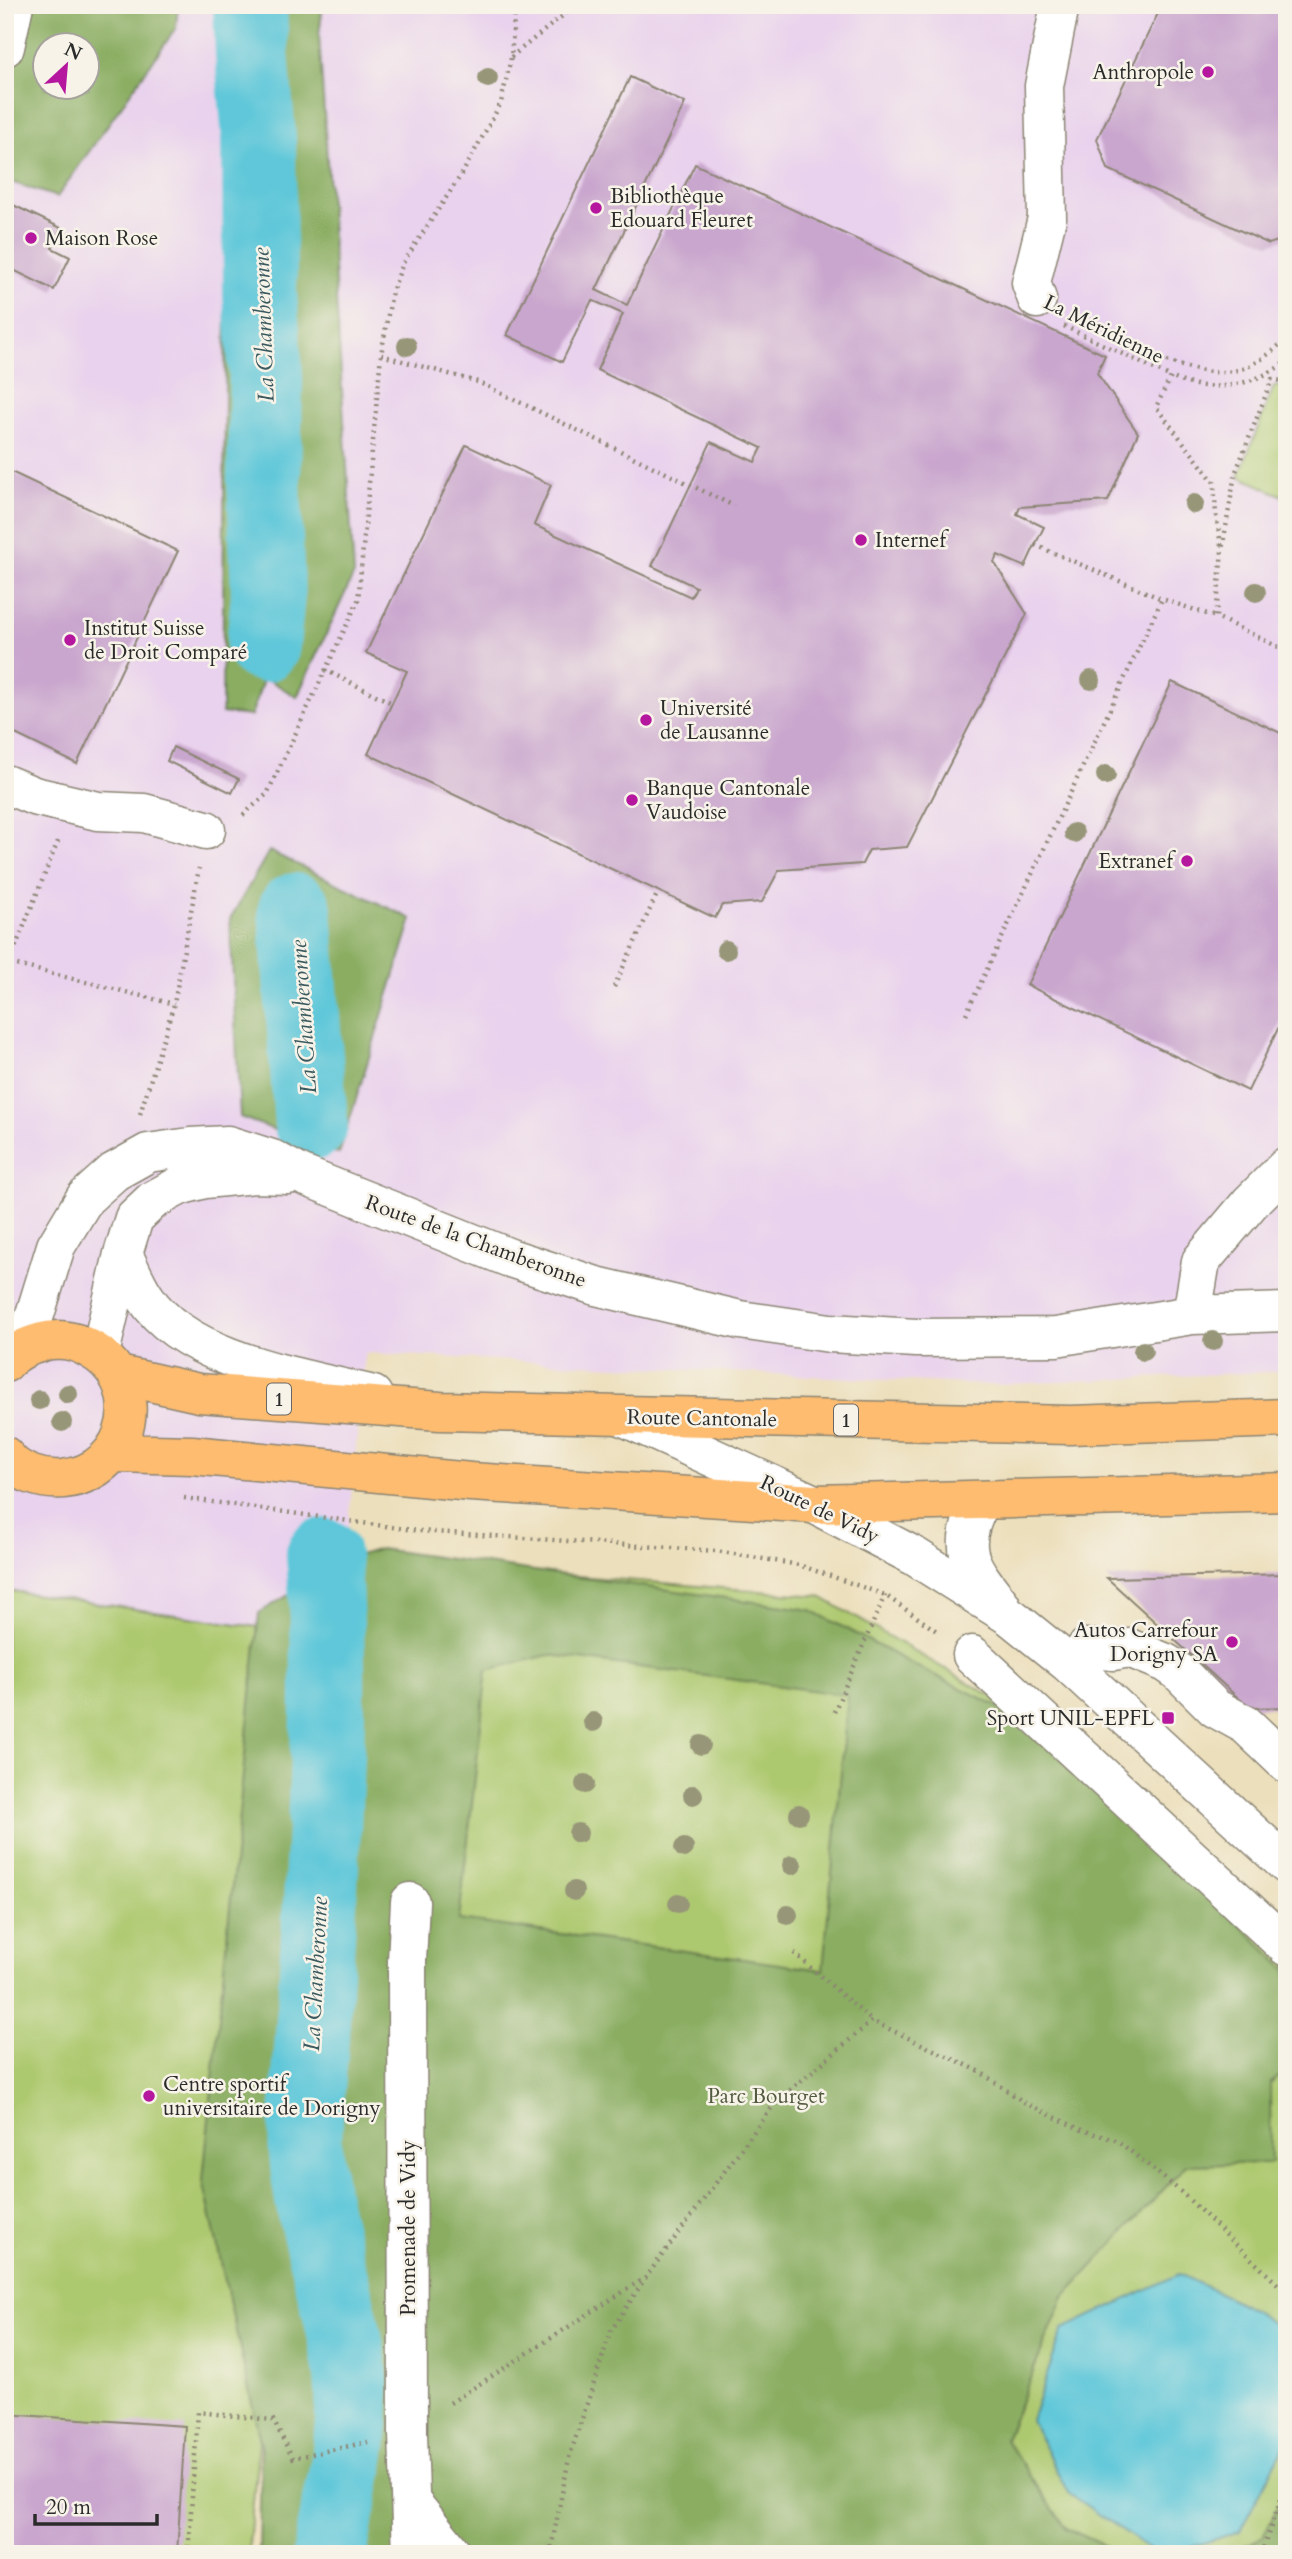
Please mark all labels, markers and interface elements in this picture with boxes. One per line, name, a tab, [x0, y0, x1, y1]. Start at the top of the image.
north arrow	[32, 32, 102, 102]
text: N	[60, 36, 87, 67]
place label: Anthropole	[1093, 58, 1194, 87]
marker: Anthropole	[1200, 64, 1216, 80]
place label: Bibliothèque Edouard Fleuret	[610, 182, 753, 235]
marker: Bibliothèque Edouard Fleuret	[588, 200, 604, 216]
place label: Maison Rose	[45, 224, 158, 253]
marker: Maison Rose	[23, 230, 39, 246]
water label: La Chamberonne	[245, 247, 282, 403]
street label: La Méridienne	[1039, 288, 1169, 371]
place label: Internef	[875, 526, 949, 555]
marker: Internef	[853, 532, 869, 548]
place label: Institut Suisse de Droit Comparé	[84, 614, 247, 667]
marker: Institut Suisse de Droit Comparé	[62, 632, 78, 648]
place label: Université de Lausanne	[660, 694, 769, 747]
marker: Université de Lausanne	[638, 712, 654, 728]
place label: Banque Cantonale Vaudoise	[646, 774, 810, 827]
marker: Banque Cantonale Vaudoise	[624, 792, 640, 808]
place label: Extranef	[1098, 847, 1177, 876]
marker: Extranef	[1179, 853, 1195, 869]
water label: La Chamberonne	[283, 939, 324, 1095]
street label: Route de la Chamberonne	[361, 1188, 590, 1295]
road number: 1	[267, 1384, 291, 1414]
street label: Route Cantonale	[627, 1403, 777, 1434]
road number: 1	[834, 1404, 858, 1436]
street label: Route de Vidy	[755, 1468, 884, 1551]
place label: Autos Carrefour Dorigny SA	[1074, 1616, 1218, 1669]
marker: Autos Carrefour Dorigny SA	[1224, 1634, 1240, 1650]
place label: Sport UNIL-EPFL	[987, 1704, 1154, 1733]
marker: Sport UNIL-EPFL	[1160, 1710, 1176, 1726]
water label: La Chamberonne	[296, 1896, 335, 2052]
place label: Centre sportif universitaire de Dorigny	[163, 2070, 381, 2123]
park label: Parc Bourget	[707, 2082, 825, 2111]
marker: Centre sportif universitaire de Dorigny	[141, 2088, 157, 2104]
street label: Promenade de Vidy	[394, 2140, 423, 2316]
scale bar	[35, 2482, 158, 2526]
text: 20 m	[46, 2493, 91, 2522]

